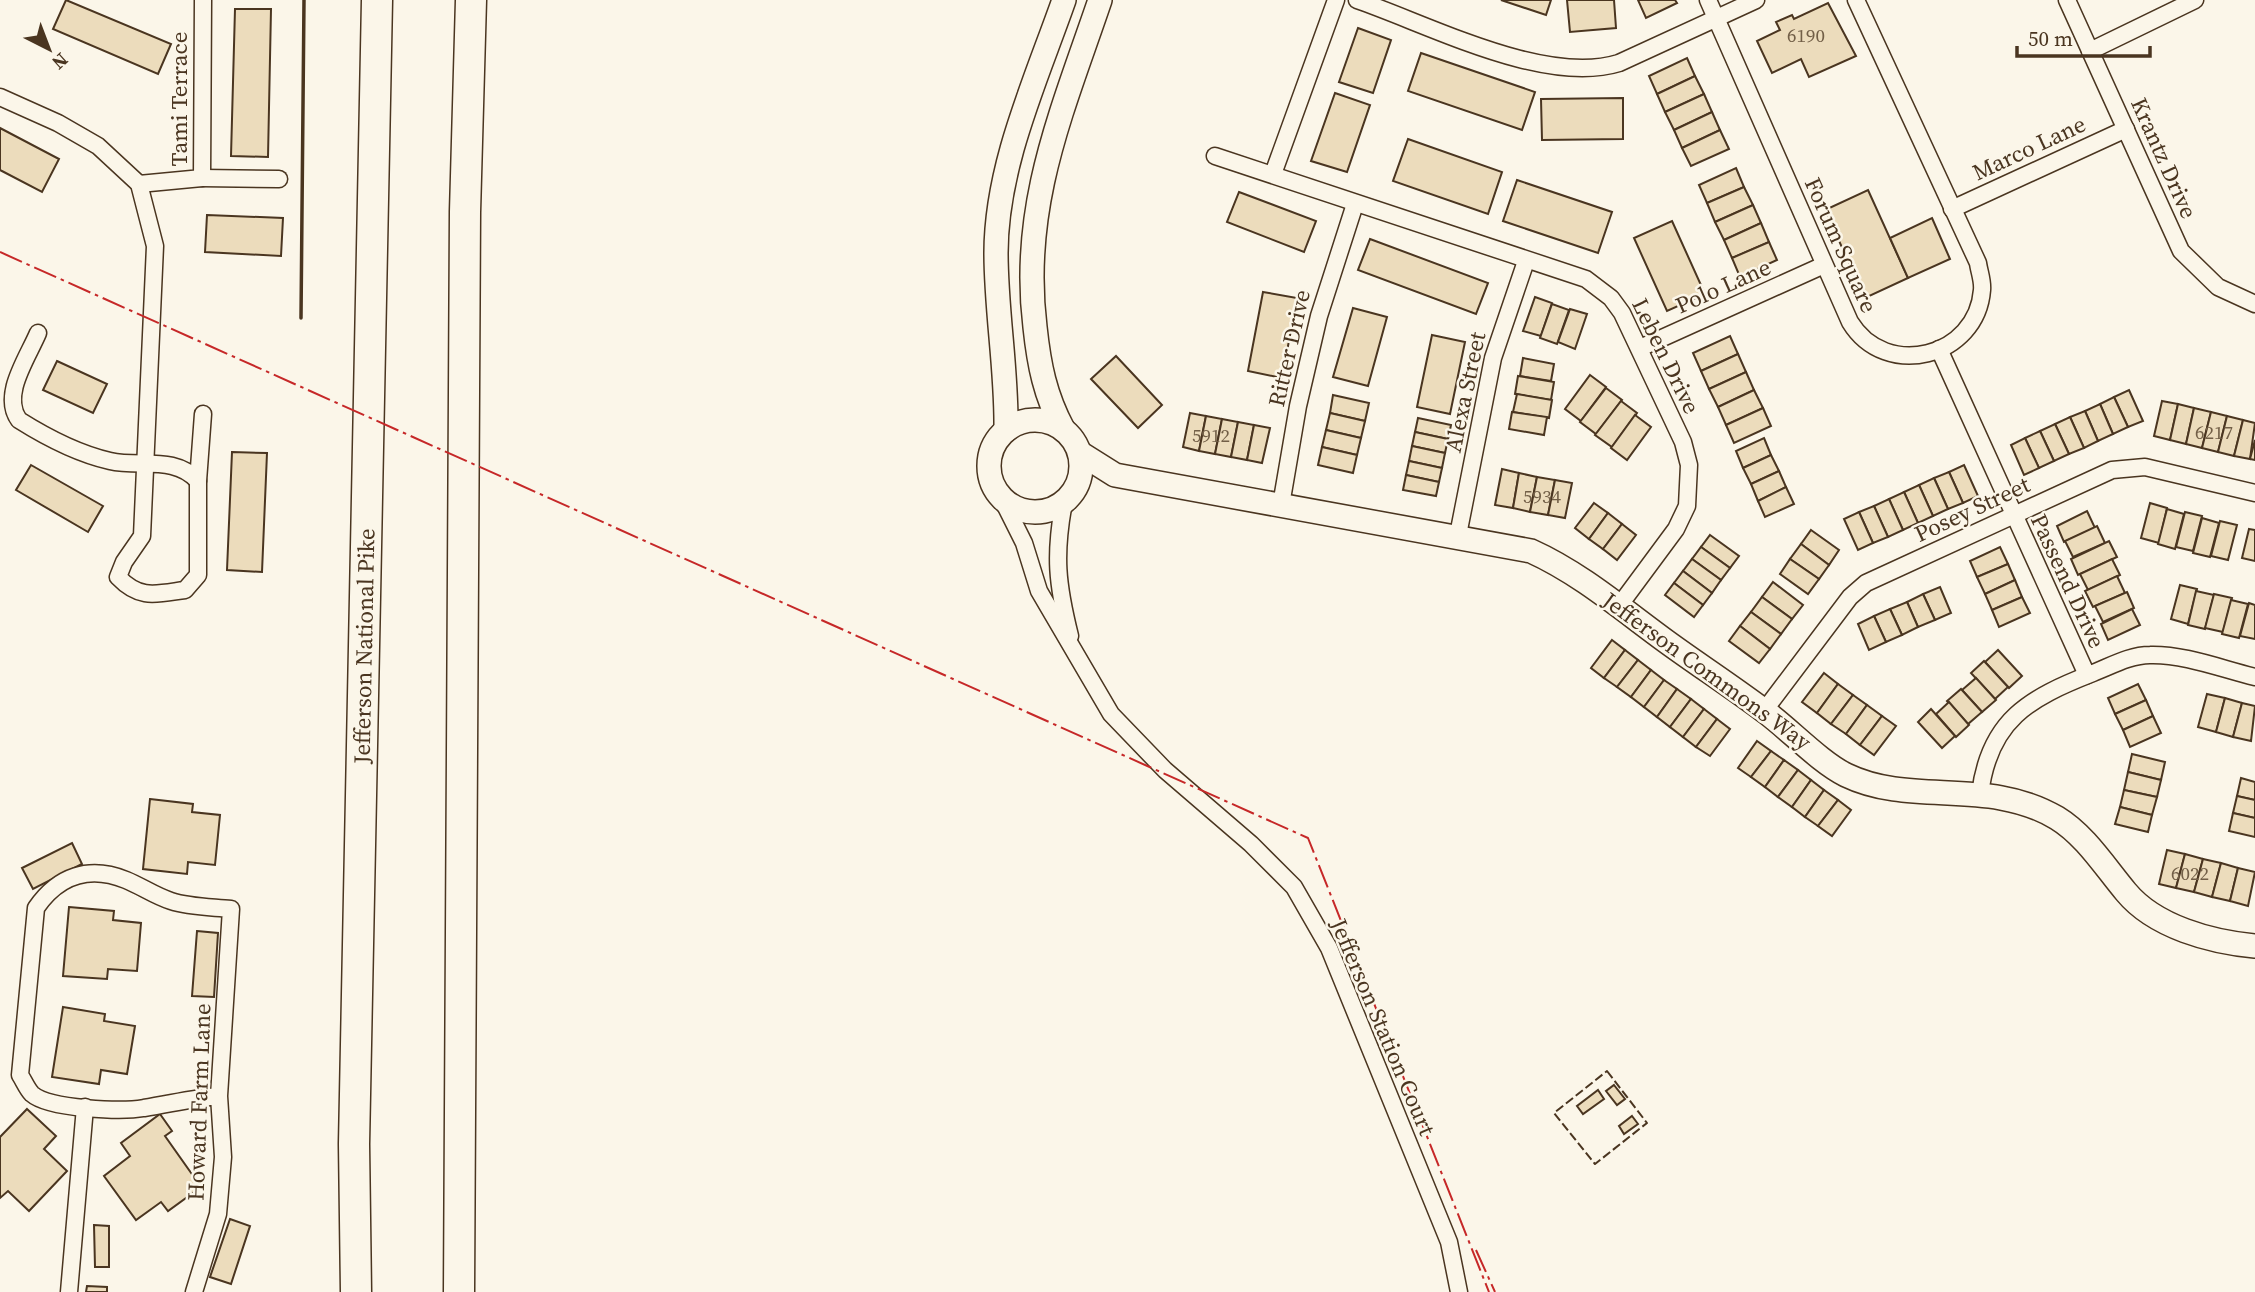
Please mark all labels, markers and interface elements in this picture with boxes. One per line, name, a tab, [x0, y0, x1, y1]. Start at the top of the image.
north arrow	[14, 14, 84, 84]
scale bar	[2017, 14, 2150, 58]
house number: 6190	[1787, 22, 1825, 48]
text: 50 m	[2028, 24, 2073, 53]
street label: Tami Terrace	[163, 32, 195, 166]
text: N	[46, 47, 74, 76]
street label: Krantz Drive	[2123, 93, 2205, 223]
street label: Marco Lane	[1967, 108, 2091, 188]
street label: Forum Square	[1797, 172, 1885, 318]
street label: Polo Lane	[1670, 251, 1776, 321]
street label: Ritter Drive	[1260, 286, 1318, 410]
street label: Leben Drive	[1624, 293, 1708, 419]
street label: Alexa Street	[1437, 328, 1493, 455]
house number: 6217	[2195, 419, 2233, 445]
house number: 5912	[1192, 422, 1230, 448]
street label: Posey Street	[1909, 468, 2035, 550]
house number: 5934	[1523, 483, 1561, 509]
street label: Passend Drive	[2023, 509, 2113, 653]
street label: Jefferson National Pike	[346, 528, 382, 765]
street label: Jefferson Commons Way	[1595, 584, 1818, 758]
house number: 6022	[2171, 860, 2209, 886]
street label: Jefferson Station Court	[1322, 913, 1443, 1141]
street label: Howard Farm Lane	[180, 1003, 218, 1201]

